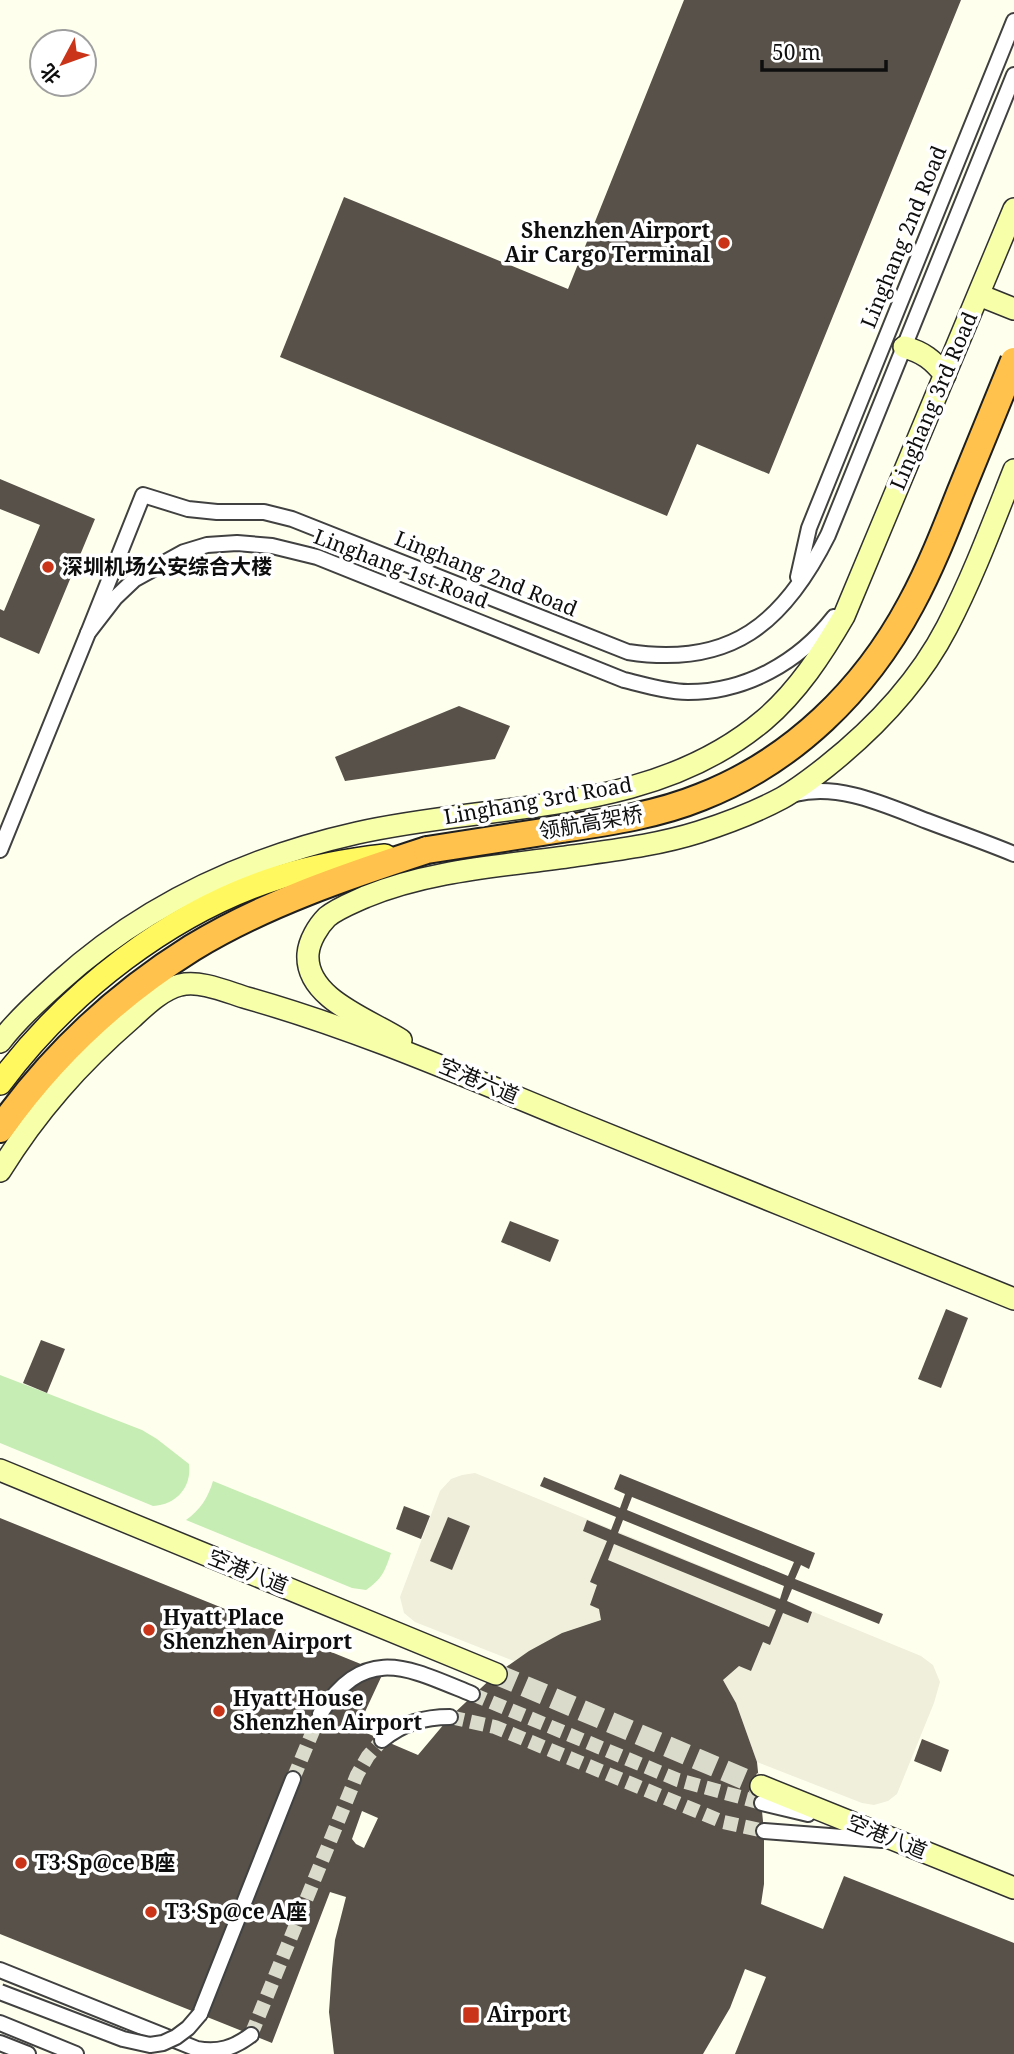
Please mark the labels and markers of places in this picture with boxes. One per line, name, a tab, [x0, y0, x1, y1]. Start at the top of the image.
place label: Shenzhen Airport Air Cargo Terminal	[505, 216, 711, 268]
marker: Shenzhen Airport Air Cargo Terminal	[716, 235, 732, 251]
place label: 深圳机场公安综合大楼	[62, 552, 272, 580]
marker: 深圳机场公安综合大楼	[40, 559, 56, 575]
place label: Hyatt Place Shenzhen Airport	[163, 1603, 352, 1655]
marker: Hyatt Place Shenzhen Airport	[141, 1622, 157, 1638]
place label: Hyatt House Shenzhen Airport	[233, 1684, 422, 1736]
marker: Hyatt House Shenzhen Airport	[211, 1703, 227, 1719]
place label: T3·Sp@ce B座	[35, 1848, 175, 1876]
marker: T3·Sp@ce B座	[13, 1855, 29, 1871]
place label: T3·Sp@ce A座	[165, 1897, 307, 1925]
marker: T3·Sp@ce A座	[143, 1904, 159, 1920]
place label: Airport	[487, 2000, 568, 2028]
marker: Airport	[461, 2005, 481, 2025]

